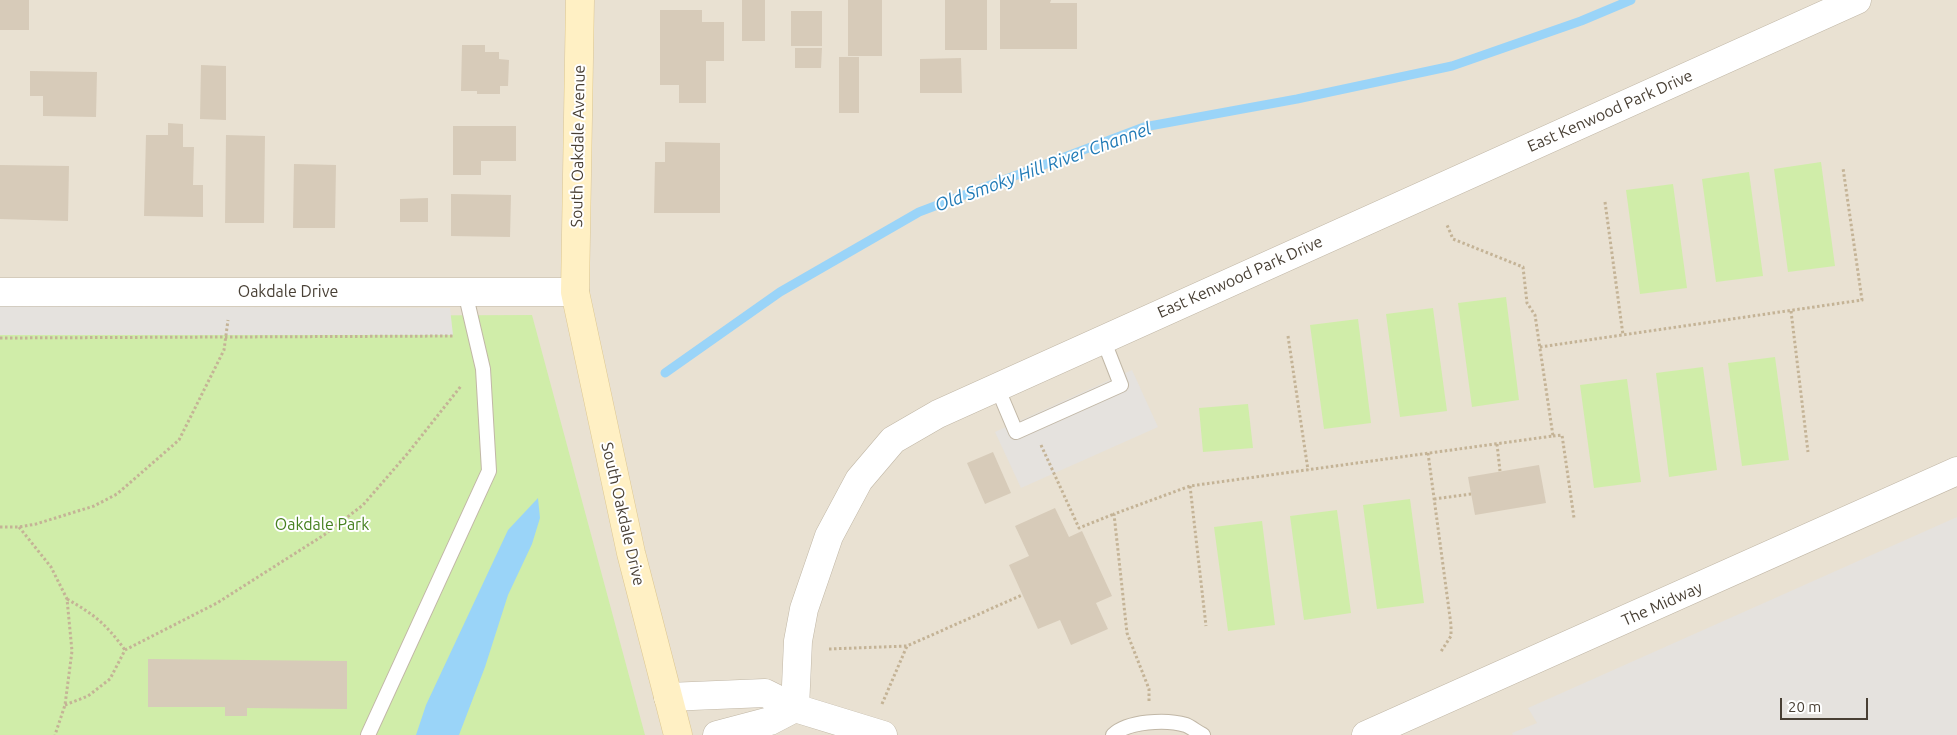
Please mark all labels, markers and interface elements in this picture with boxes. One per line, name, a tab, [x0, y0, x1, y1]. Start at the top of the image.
street label: South Oakdale Avenue	[567, 65, 589, 227]
street label: East Kenwood Park Drive	[1524, 66, 1696, 156]
water label: Old Smoky Hill River Channel	[932, 118, 1154, 216]
street label: East Kenwood Park Drive	[1154, 232, 1326, 322]
street label: Oakdale Drive	[238, 282, 338, 302]
street label: South Oakdale Drive	[597, 440, 649, 588]
park label: Oakdale Park	[275, 515, 369, 535]
street label: The Midway	[1619, 578, 1705, 630]
scale bar	[1782, 688, 1870, 720]
text: 20 m	[1788, 698, 1821, 715]

